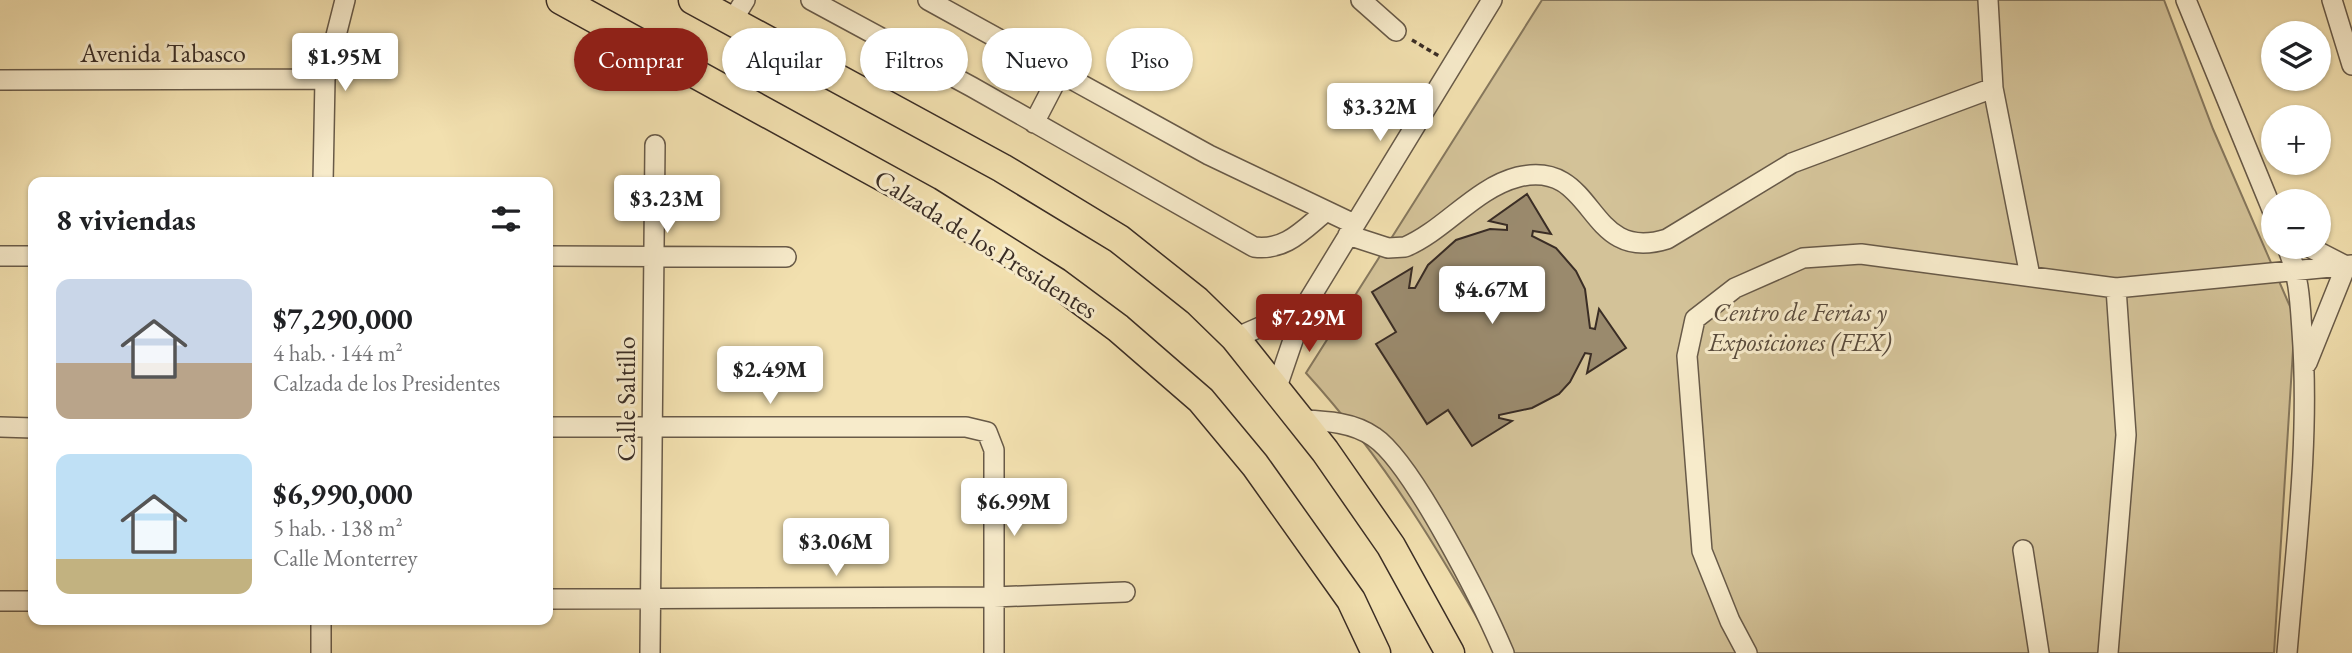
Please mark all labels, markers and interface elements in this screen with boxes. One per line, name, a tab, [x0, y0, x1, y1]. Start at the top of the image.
map controls	[2261, 21, 2331, 259]
button: layers	[2261, 21, 2331, 91]
chip: Comprar	[574, 28, 708, 91]
chip: Alquilar	[722, 28, 846, 91]
chip: Filtros	[860, 28, 968, 91]
chip: Nuevo	[982, 28, 1092, 91]
chip: Piso	[1106, 28, 1193, 91]
pin: $1.95M	[288, 34, 402, 93]
street label: Avenida Tabasco	[79, 36, 246, 70]
text: $1.95M	[308, 41, 382, 71]
pin: $3.32M	[1323, 83, 1437, 143]
text: $3.32M	[1343, 91, 1417, 121]
button: +	[2261, 105, 2331, 175]
street label: Calzada de los Presidentes	[868, 162, 1104, 326]
pin: $3.23M	[610, 176, 724, 235]
text: $3.23M	[630, 183, 704, 213]
button: −	[2261, 189, 2331, 259]
text: 8 viviendas	[56, 200, 196, 239]
icon: filters	[487, 200, 525, 238]
pin: $4.67M	[1435, 266, 1549, 326]
text: $4.67M	[1455, 274, 1529, 304]
pin: $7.29M	[1252, 294, 1366, 354]
park label: Centro de Ferias y Exposiciones (FEX)	[1708, 295, 1891, 359]
text: $7,290,000	[273, 299, 413, 338]
text: $7.29M	[1272, 302, 1346, 332]
icon: home	[112, 307, 196, 391]
street label: Calle Saltillo	[609, 336, 643, 462]
text: 4 hab. · 144 m²	[273, 338, 403, 368]
pin: $2.49M	[713, 346, 827, 406]
text: $2.49M	[733, 354, 807, 384]
text: Calzada de los Presidentes	[273, 368, 500, 398]
text: $6,990,000	[273, 474, 413, 513]
pin: $6.99M	[957, 478, 1071, 538]
icon: home	[112, 482, 196, 566]
text: $6.99M	[977, 486, 1051, 516]
text: 5 hab. · 138 m²	[273, 513, 403, 543]
pin: $3.06M	[779, 518, 893, 578]
text: $3.06M	[799, 526, 873, 556]
text: Calle Monterrey	[273, 543, 418, 573]

